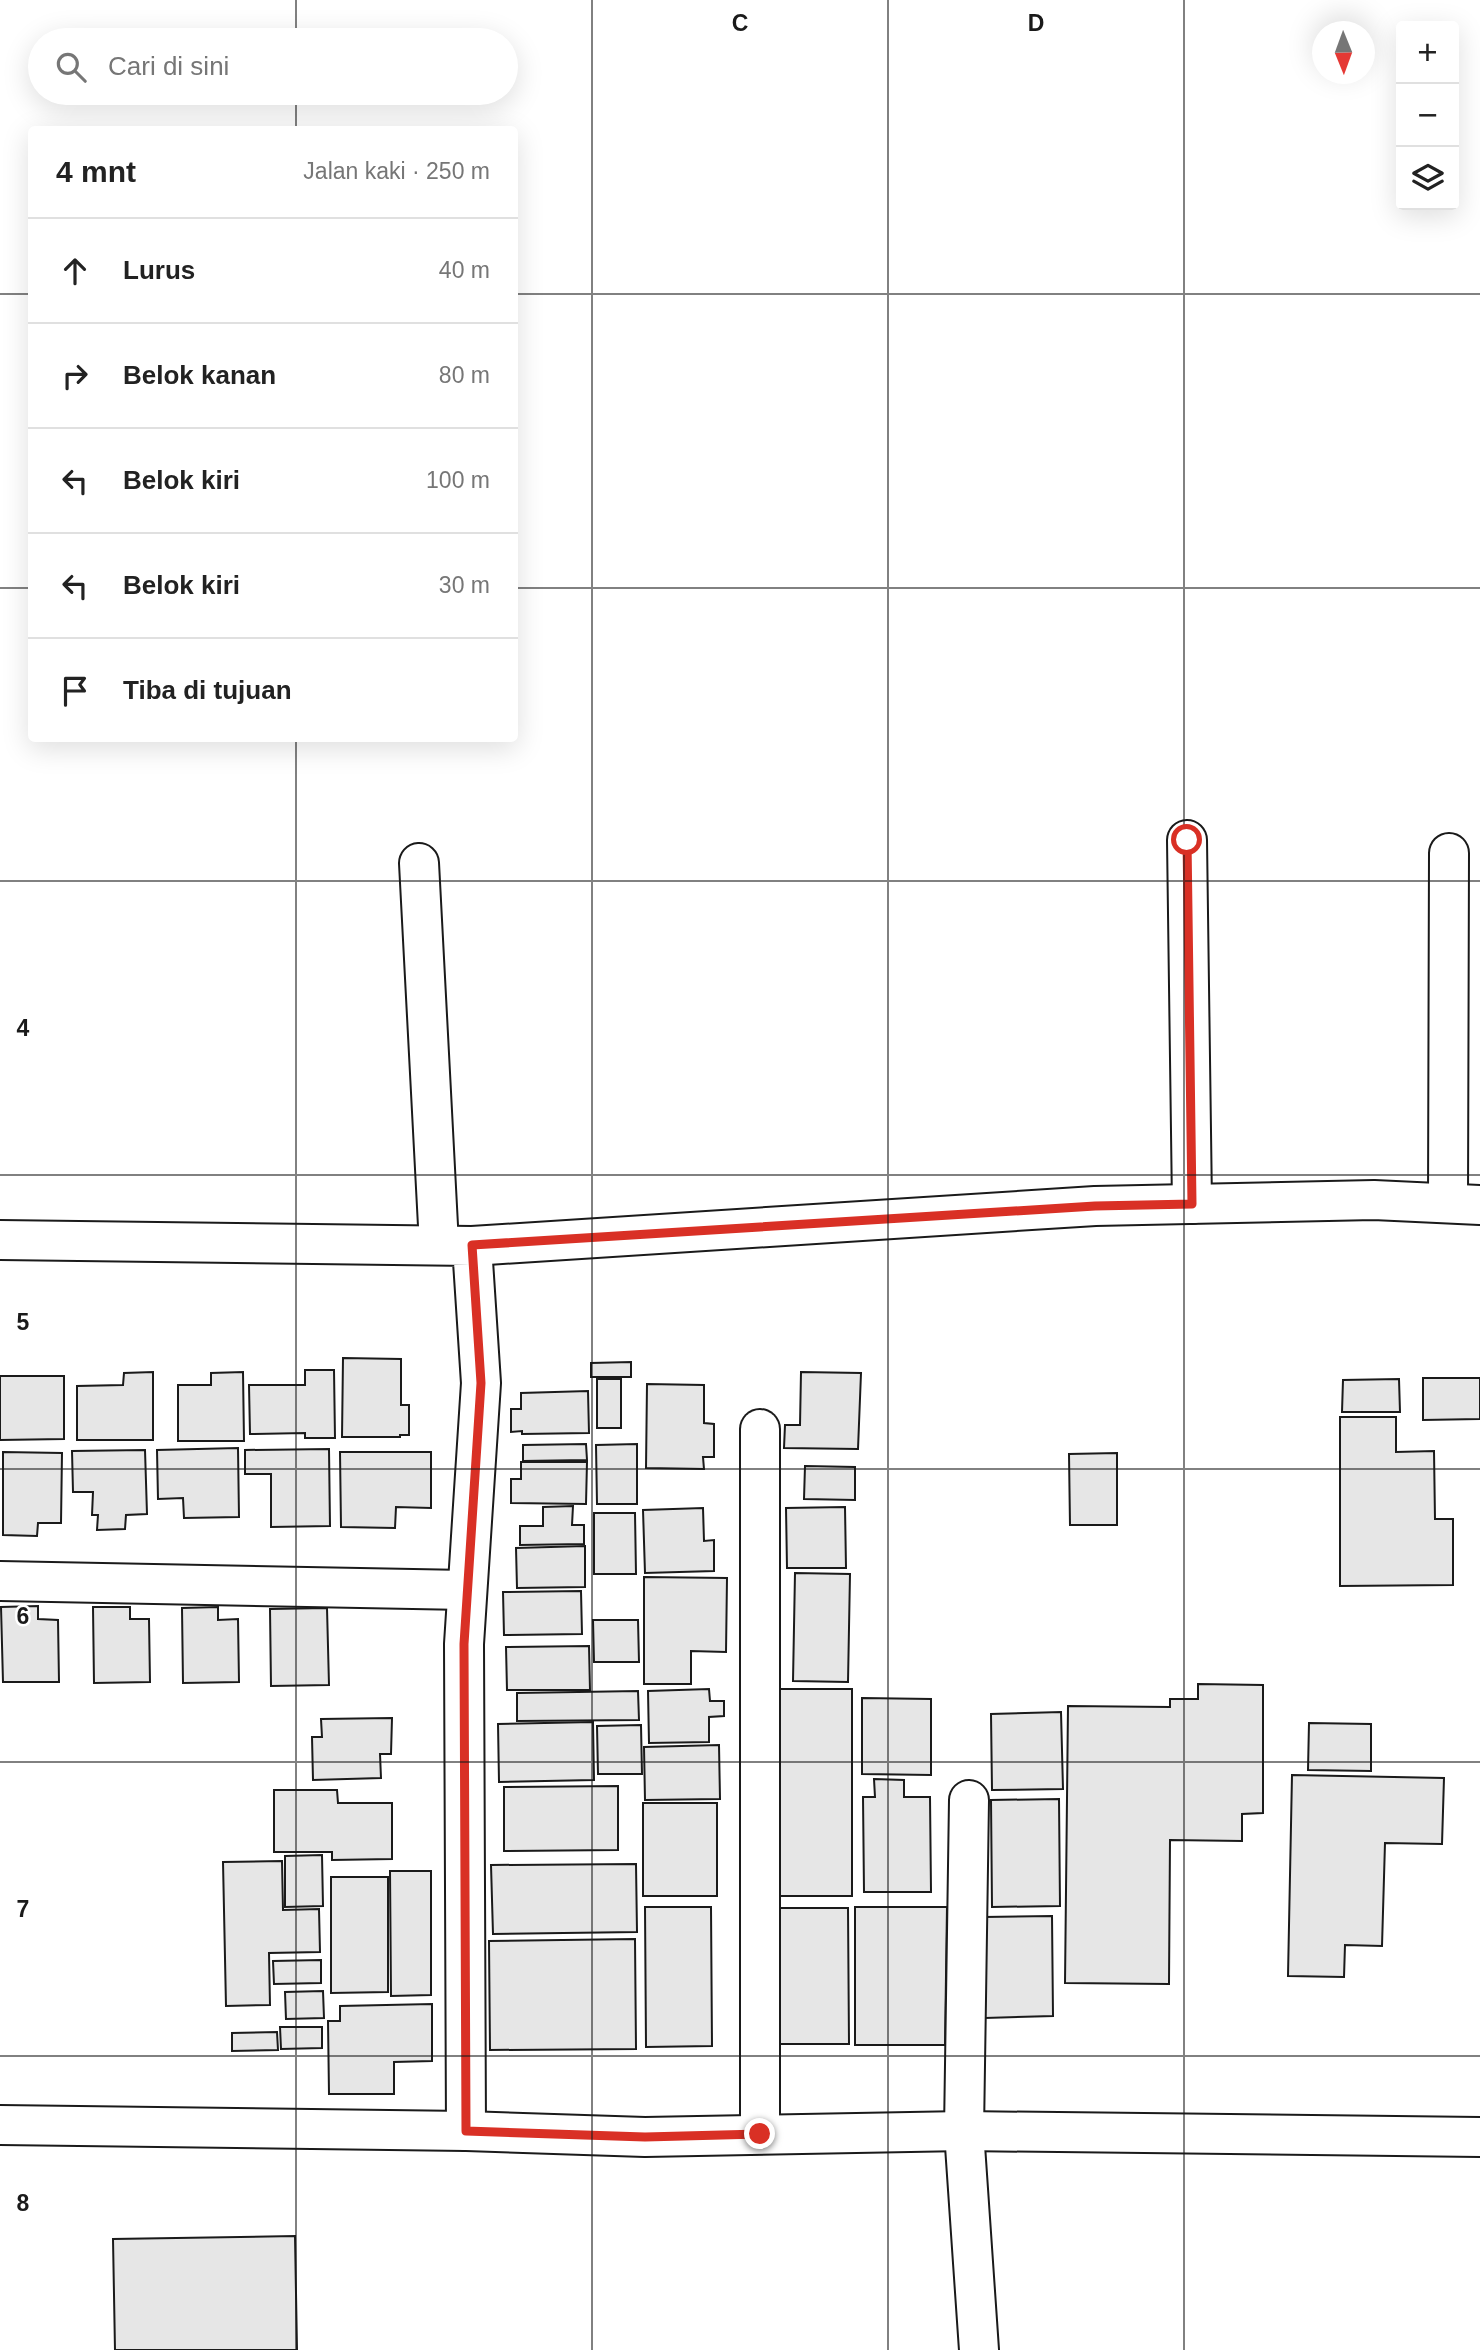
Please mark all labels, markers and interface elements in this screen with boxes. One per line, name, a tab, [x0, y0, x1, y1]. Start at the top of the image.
text: C	[732, 10, 748, 36]
text: D	[1028, 10, 1044, 36]
north arrow	[1312, 21, 1375, 84]
map controls	[1396, 21, 1459, 210]
button: +	[1396, 21, 1459, 84]
search box	[28, 28, 518, 105]
icon: search	[52, 48, 90, 86]
text: Cari di sini	[108, 51, 229, 81]
button: −	[1396, 84, 1459, 147]
button: layers	[1396, 147, 1459, 210]
text: 4 mnt	[56, 155, 136, 188]
text: Jalan kaki · 250 m	[303, 158, 490, 184]
icon: ahead	[56, 252, 94, 290]
text: Lurus	[123, 255, 195, 285]
text: 40 m	[439, 257, 490, 283]
icon: right	[56, 357, 94, 395]
text: Belok kanan	[123, 360, 276, 390]
text: 80 m	[439, 362, 490, 388]
icon: left	[56, 462, 94, 500]
text: Belok kiri	[123, 465, 240, 495]
text: 100 m	[426, 467, 490, 493]
icon: left	[56, 567, 94, 605]
text: Belok kiri	[123, 570, 240, 600]
text: 30 m	[439, 572, 490, 598]
icon: arrive	[56, 672, 94, 710]
text: Tiba di tujuan	[123, 675, 292, 705]
route start	[1171, 824, 1202, 855]
text: 4	[17, 1015, 30, 1041]
text: 5	[17, 1309, 30, 1335]
text: 6	[17, 1603, 29, 1629]
text: 7	[17, 1896, 29, 1922]
route end	[744, 2118, 775, 2149]
text: 8	[17, 2190, 30, 2216]

